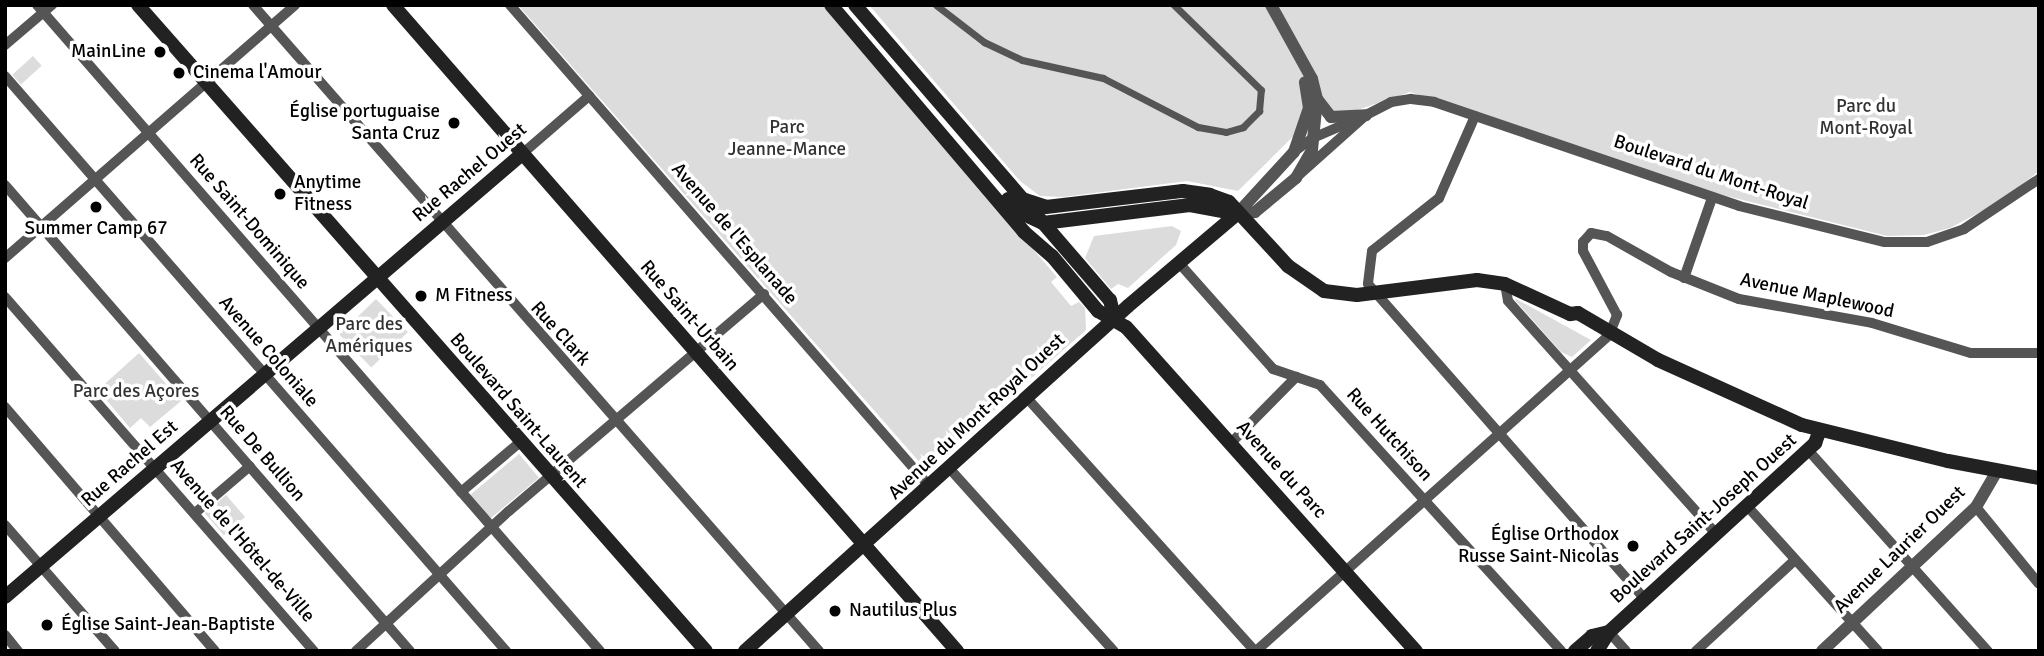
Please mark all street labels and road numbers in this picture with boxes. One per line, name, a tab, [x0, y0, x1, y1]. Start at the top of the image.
street label: Rue Rachel Ouest	[408, 119, 532, 227]
street label: Boulevard du Mont-Royal	[1611, 131, 1811, 215]
street label: Rue Saint-Dominique	[184, 150, 314, 294]
street label: Avenue de l'Esplanade	[666, 159, 802, 309]
street label: Rue Saint-Urbain	[635, 256, 743, 376]
street label: Avenue Maplewood	[1738, 269, 1896, 323]
street label: Avenue Coloniale	[213, 292, 323, 412]
street label: Rue Clark	[525, 297, 595, 371]
street label: Boulevard Saint-Laurent	[445, 329, 591, 493]
street label: Avenue du Mont-Royal Ouest	[884, 329, 1070, 505]
street label: Rue Hutchison	[1341, 384, 1437, 486]
street label: Rue De Bullion	[214, 402, 310, 506]
street label: Rue Rachel Est	[77, 416, 183, 512]
street label: Avenue du Parc	[1231, 416, 1331, 524]
street label: Boulevard Saint-Joseph Ouest	[1606, 429, 1802, 609]
street label: Avenue de l'Hôtel-de-Ville	[165, 455, 319, 627]
street label: Avenue Laurier Ouest	[1830, 481, 1970, 619]

